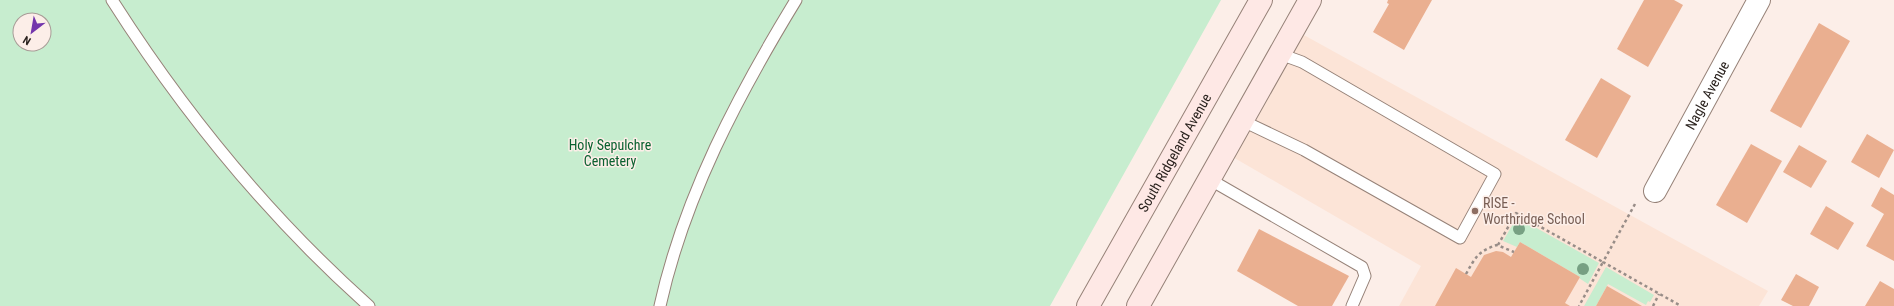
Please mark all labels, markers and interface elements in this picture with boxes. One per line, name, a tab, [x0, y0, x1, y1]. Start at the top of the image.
north arrow	[12, 12, 52, 52]
text: N	[21, 33, 33, 47]
street label: Nagle Avenue	[1682, 58, 1732, 132]
street label: South Ridgeland Avenue	[1135, 90, 1215, 215]
park label: Holy Sepulchre Cemetery	[569, 137, 652, 169]
place label: RISE - Worthridge School	[1483, 195, 1585, 227]
marker: RISE - Worthridge School	[1470, 206, 1480, 216]

